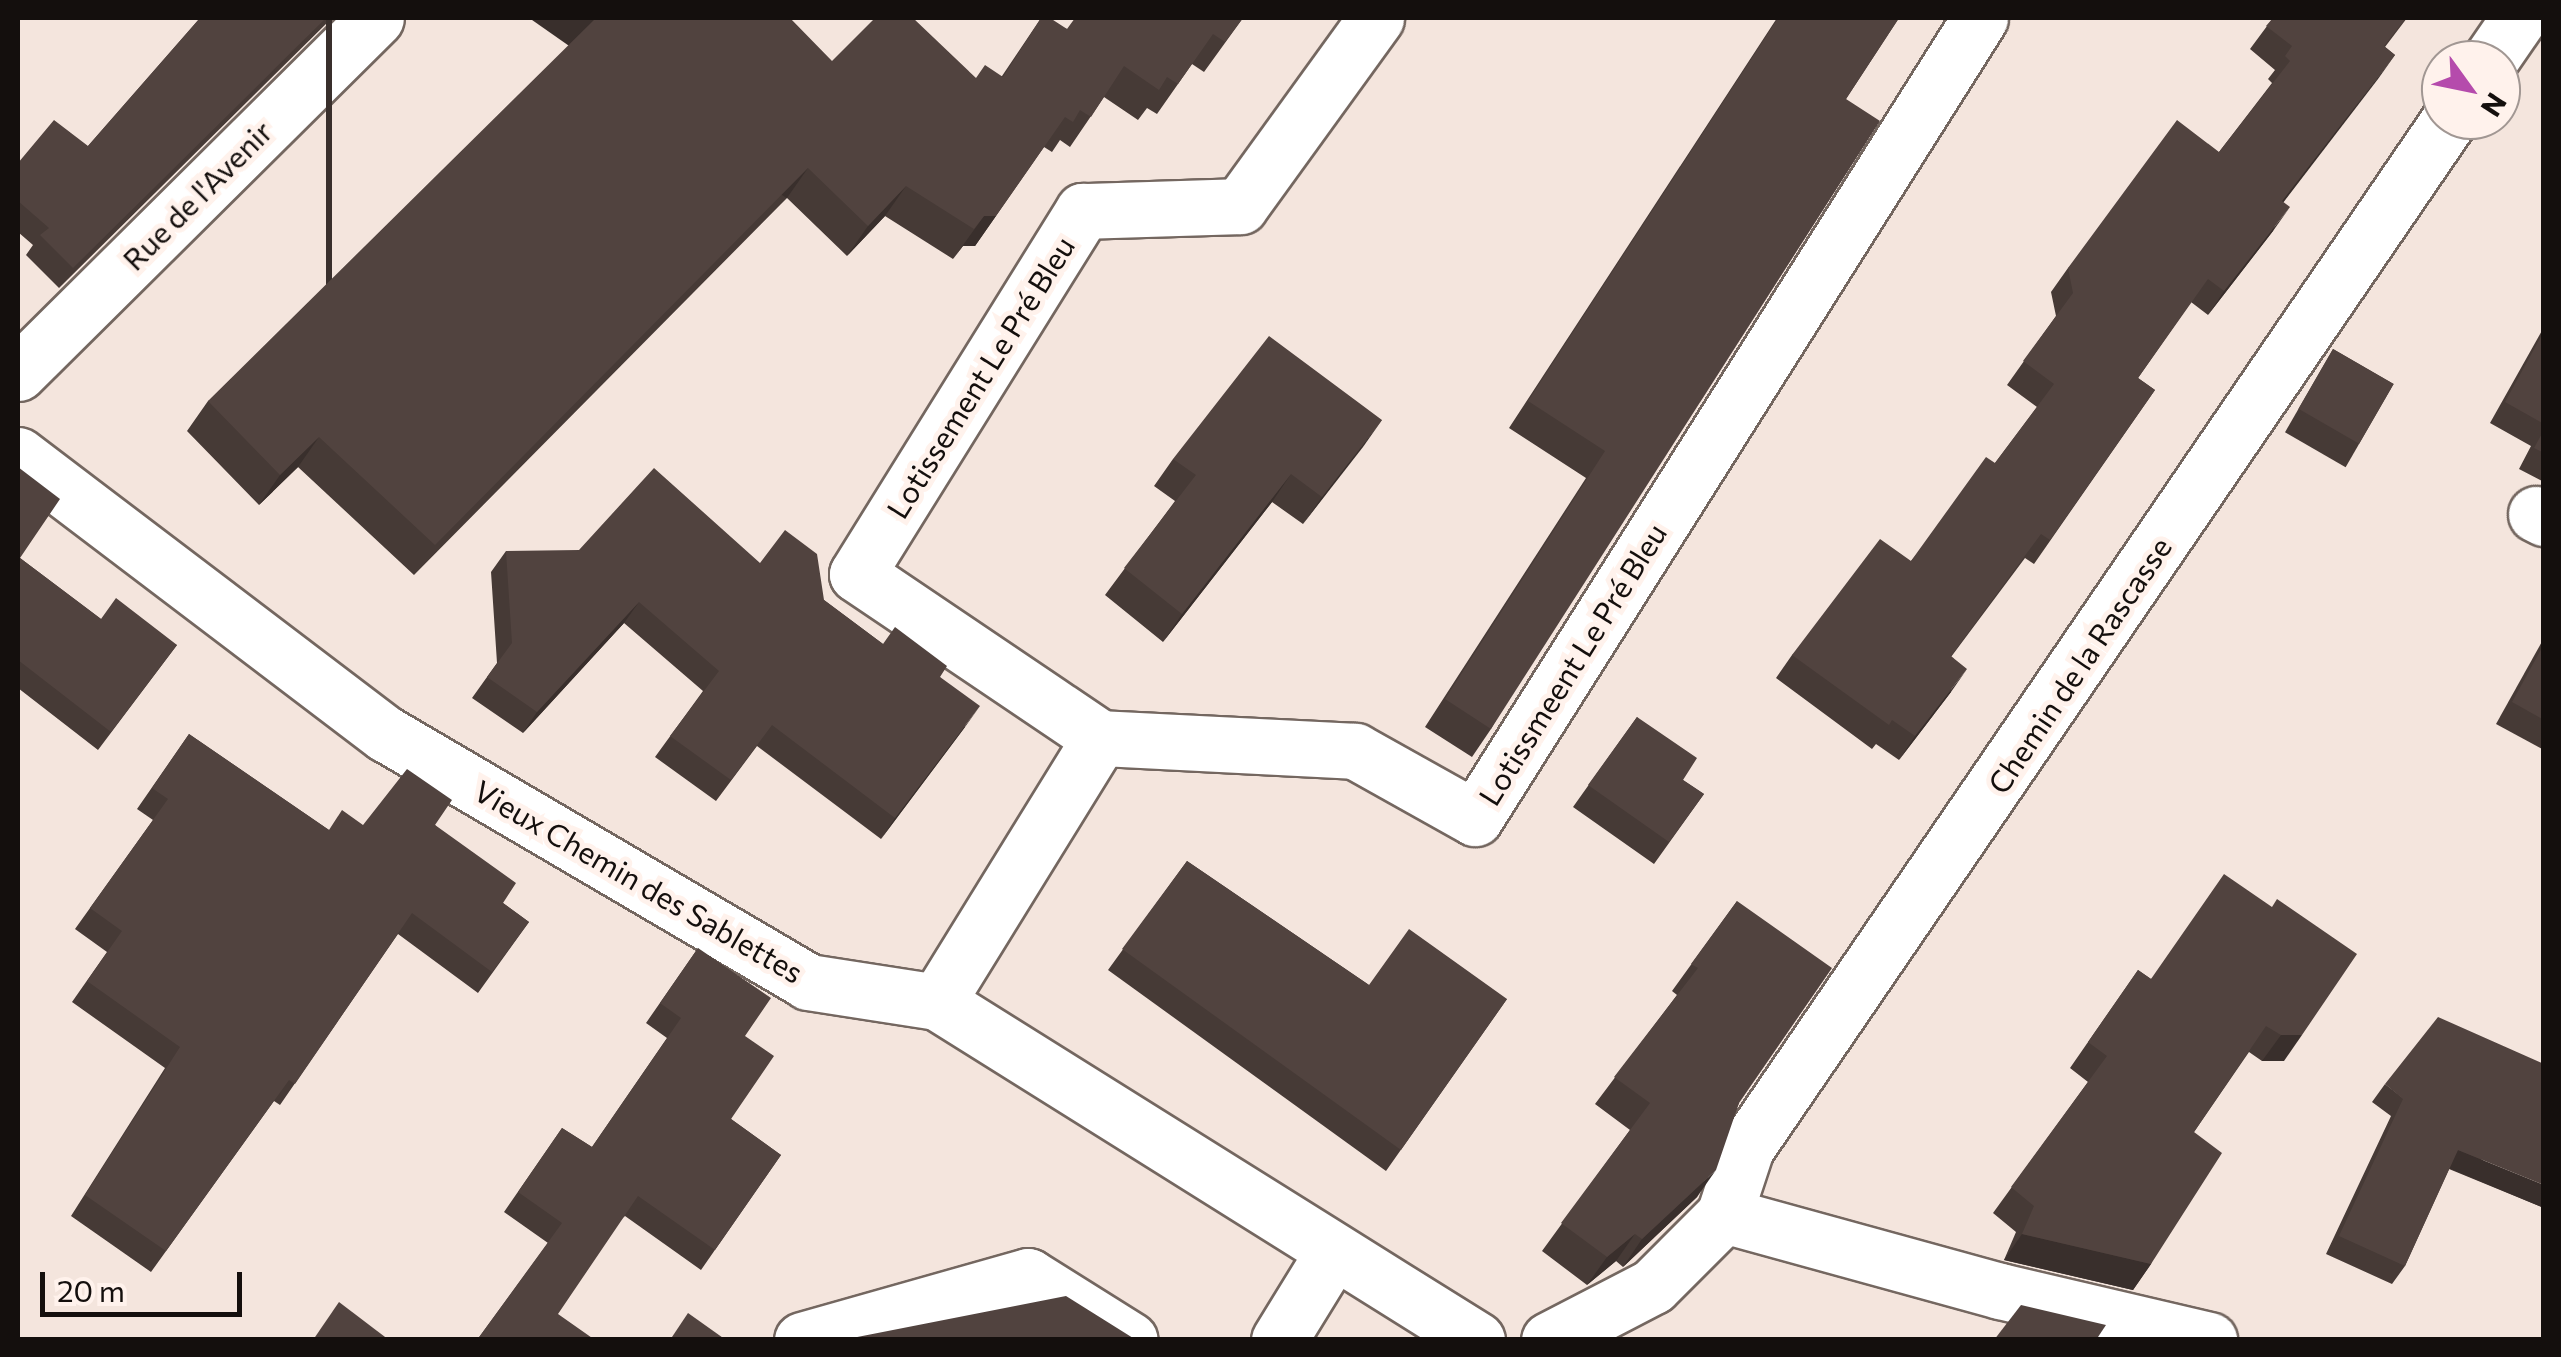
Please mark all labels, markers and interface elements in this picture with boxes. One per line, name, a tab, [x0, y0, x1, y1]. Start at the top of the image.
north arrow	[2421, 40, 2521, 140]
text: N	[2475, 87, 2514, 123]
street label: Rue de l'Avenir	[115, 113, 279, 277]
street label: Lotissement Le Pré Bleu	[879, 229, 1081, 525]
street label: Lotissmeent Le Pré Bleu	[1471, 516, 1673, 812]
street label: Chemin de la Rascasse	[1980, 530, 2178, 800]
street label: Vieux Chemin des Sablettes	[468, 772, 810, 990]
scale bar	[45, 1252, 248, 1314]
text: 20 m	[57, 1271, 125, 1308]

